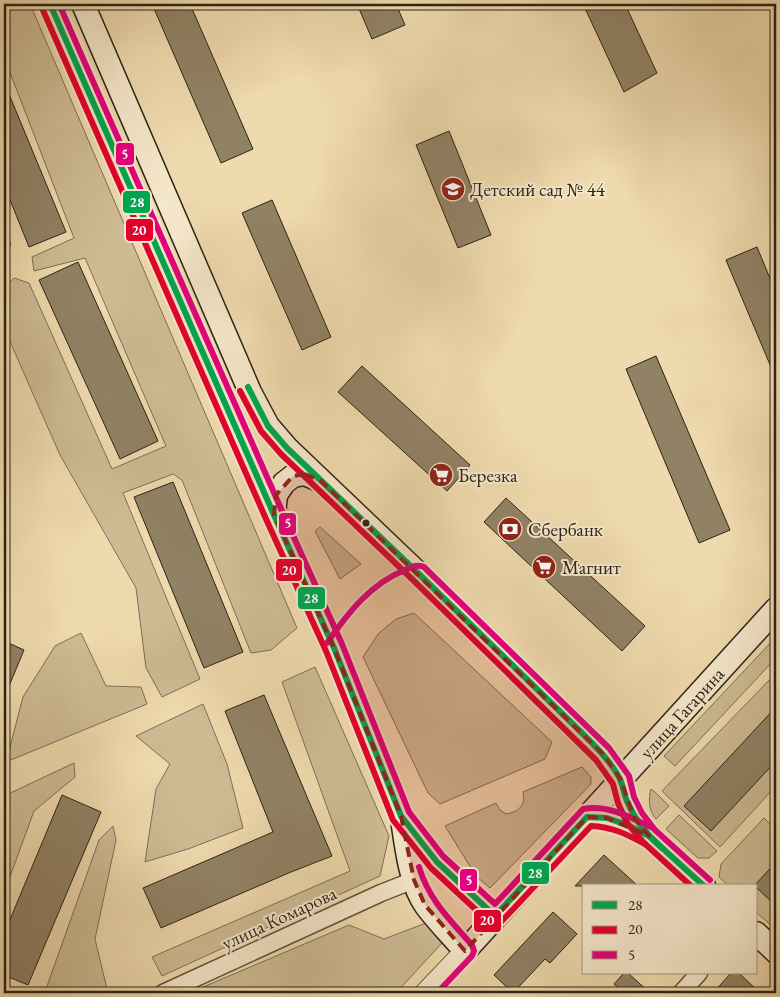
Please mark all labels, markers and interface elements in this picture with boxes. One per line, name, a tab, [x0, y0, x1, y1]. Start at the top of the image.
line badge: 5	[115, 142, 135, 166]
text: 5	[121, 145, 129, 163]
school or university icon: Детский сад № 44	[440, 176, 466, 202]
place label: Детский сад № 44	[470, 177, 606, 202]
line badge: 28	[122, 190, 151, 214]
text: 28	[130, 193, 144, 211]
line badge: 20	[125, 218, 154, 242]
text: 20	[132, 221, 147, 239]
supermarket icon: Березка	[428, 462, 454, 488]
place label: Березка	[458, 463, 518, 488]
line badge: 5	[278, 512, 297, 536]
text: 5	[284, 514, 292, 532]
bank icon: Сбербанк	[497, 516, 523, 542]
place label: Сбербанк	[528, 517, 603, 542]
unlabelled marker	[361, 518, 371, 528]
supermarket icon: Магнит	[531, 554, 557, 580]
place label: Магнит	[562, 555, 621, 580]
line badge: 20	[275, 558, 303, 582]
text: 20	[282, 561, 297, 579]
line badge: 28	[297, 586, 326, 610]
text: 28	[304, 589, 318, 607]
street label: улица Гагарина	[634, 662, 730, 764]
line badge: 28	[521, 861, 550, 885]
text: 28	[528, 864, 542, 882]
line badge: 5	[459, 868, 478, 892]
text: 5	[465, 871, 473, 889]
street label: улица Комарова	[218, 880, 341, 956]
legend	[582, 884, 758, 974]
text: 28	[628, 895, 642, 914]
line badge: 20	[473, 909, 502, 933]
text: 20	[480, 911, 495, 929]
text: 20	[628, 919, 642, 938]
text: 5	[628, 945, 635, 964]

